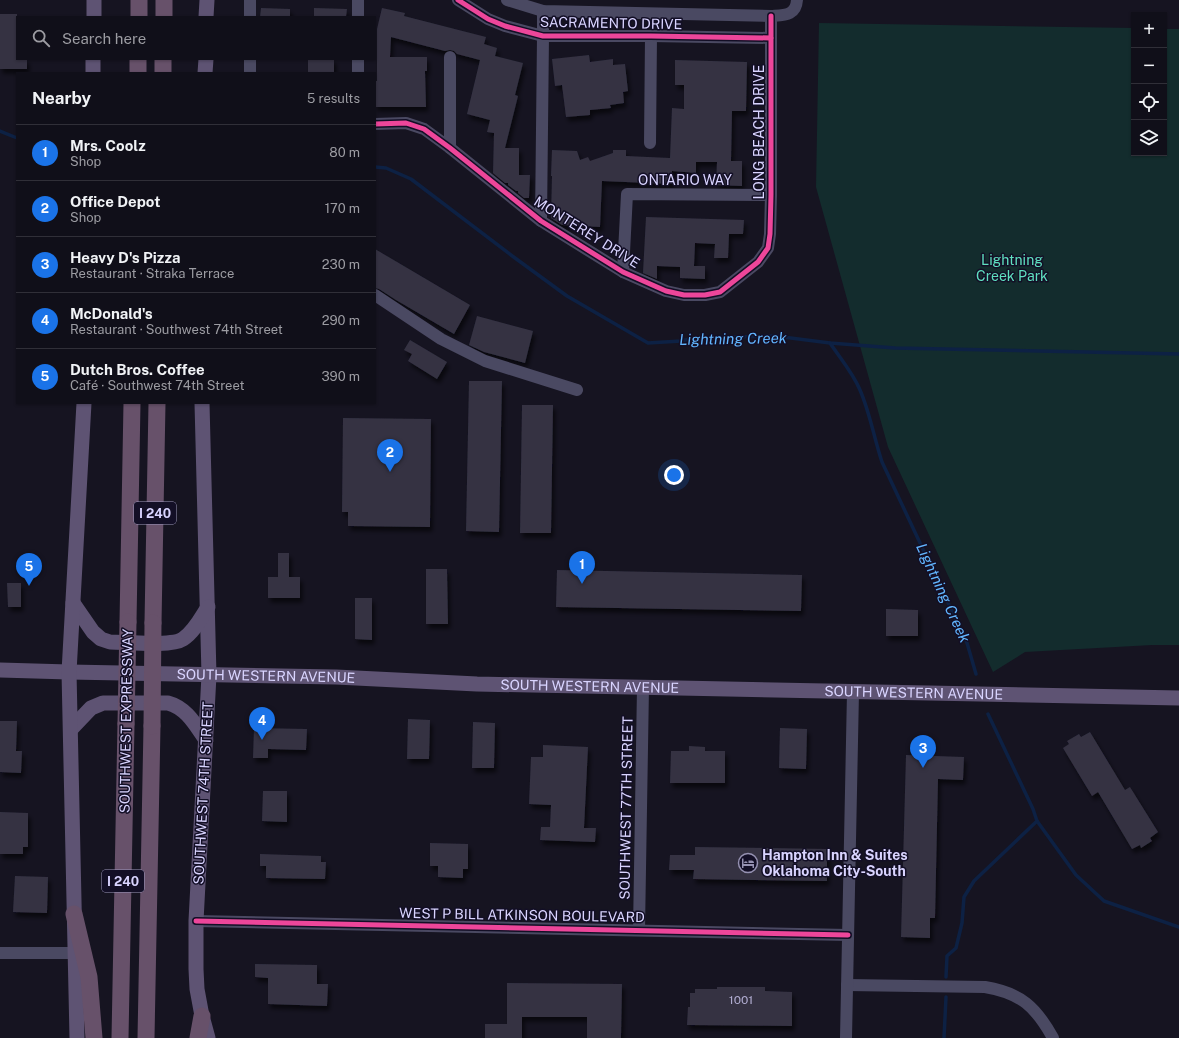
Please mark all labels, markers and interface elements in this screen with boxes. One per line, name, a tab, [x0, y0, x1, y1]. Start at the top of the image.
map controls	[1131, 12, 1167, 156]
button: +	[1131, 12, 1167, 48]
street label: SACRAMENTO DRIVE	[540, 14, 682, 32]
search box	[16, 16, 376, 60]
icon: search	[30, 27, 52, 49]
text: Search here	[62, 30, 146, 47]
button: −	[1131, 48, 1167, 84]
street label: LONG BEACH DRIVE	[751, 65, 767, 199]
button: locate	[1131, 84, 1167, 120]
text: Nearby	[32, 88, 91, 108]
text: 5 results	[307, 91, 360, 106]
button: layers	[1131, 120, 1167, 156]
text: Mrs. Coolz	[70, 137, 146, 154]
text: 1	[42, 145, 48, 160]
text: 80 m	[329, 145, 360, 160]
text: Shop	[70, 154, 101, 169]
street label: ONTARIO WAY	[638, 172, 732, 188]
text: Office Depot	[70, 193, 160, 210]
street label: MONTEREY DRIVE	[531, 193, 643, 271]
text: 2	[41, 201, 49, 216]
text: 170 m	[325, 201, 360, 216]
text: Shop	[70, 210, 101, 225]
text: Heavy D's Pizza	[70, 249, 181, 266]
park label: Lightning Creek Park	[976, 252, 1048, 284]
text: 3	[41, 257, 49, 272]
text: 230 m	[322, 257, 360, 272]
text: Restaurant · Straka Terrace	[70, 266, 234, 281]
text: McDonald's	[70, 305, 153, 322]
text: 4	[41, 313, 49, 328]
text: 290 m	[322, 313, 360, 328]
text: Restaurant · Southwest 74th Street	[70, 322, 283, 337]
water label: Lightning Creek	[679, 329, 788, 348]
text: Dutch Bros. Coffee	[70, 361, 205, 378]
text: 5	[41, 369, 49, 384]
text: 390 m	[322, 369, 360, 384]
text: Café · Southwest 74th Street	[70, 378, 245, 393]
pin: 2	[377, 439, 403, 472]
your location	[664, 465, 684, 485]
road number: I 240	[134, 502, 176, 524]
water label: Lightning Creek	[913, 540, 974, 646]
pin: 1	[569, 551, 595, 584]
pin: 5	[16, 553, 42, 586]
street label: SOUTHWEST EXPRESSWAY	[116, 628, 136, 813]
street label: SOUTH WESTERN AVENUE	[177, 666, 356, 686]
street label: SOUTH WESTERN AVENUE	[500, 676, 679, 696]
street label: SOUTH WESTERN AVENUE	[824, 683, 1003, 702]
street label: SOUTHWEST 74TH STREET	[190, 701, 216, 885]
pin: 4	[249, 707, 275, 740]
street label: SOUTHWEST 77TH STREET	[616, 716, 636, 900]
pin: 3	[910, 735, 936, 768]
place label: Hampton Inn & Suites Oklahoma City-South	[762, 847, 908, 879]
hotel icon: Hampton Inn & Suites Oklahoma City-South	[737, 852, 759, 874]
road number: I 240	[102, 870, 144, 892]
street label: WEST P BILL ATKINSON BOULEVARD	[399, 905, 645, 925]
house number: 1001	[729, 993, 753, 1007]

